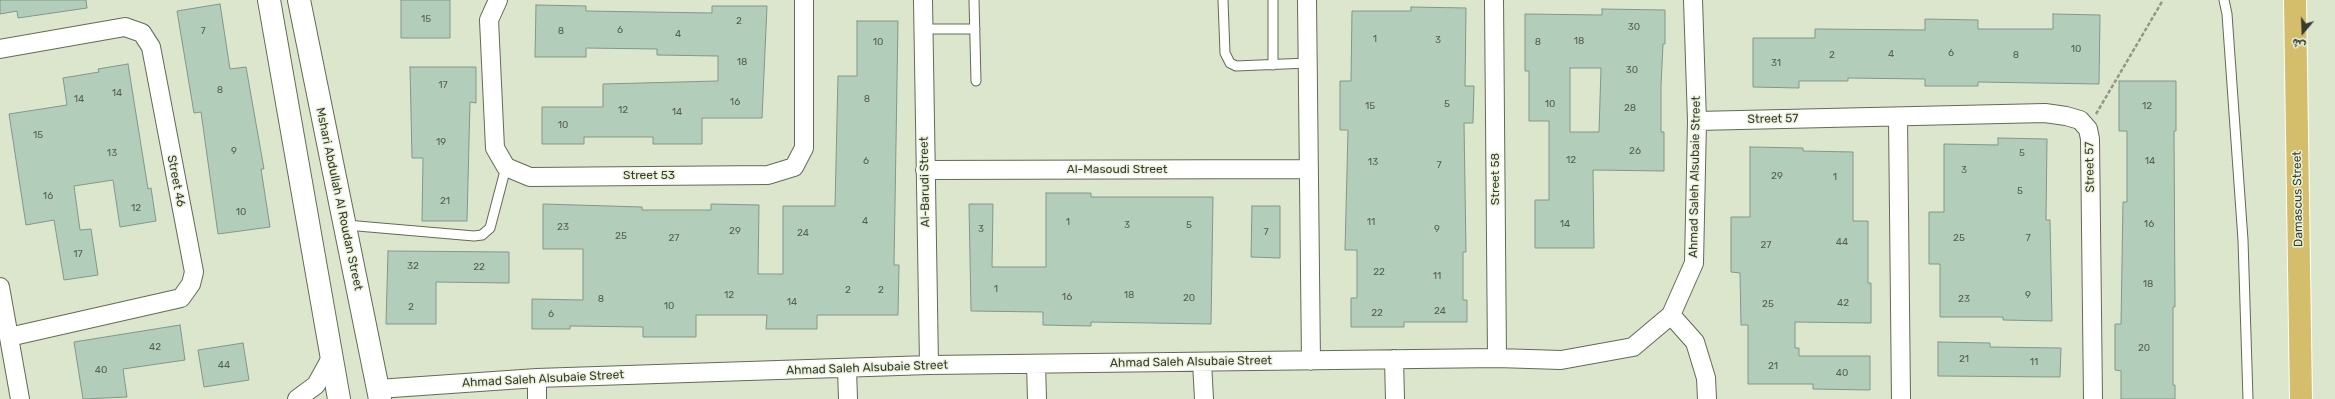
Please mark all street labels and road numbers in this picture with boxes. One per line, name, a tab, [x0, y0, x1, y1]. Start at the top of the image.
street label: Ahmad Saleh Alsubaie Street	[1686, 96, 1704, 258]
street label: Mshari Abdullah Al Roudan Street	[313, 106, 365, 292]
street label: Street 57	[1747, 111, 1799, 127]
street label: Al-Barudi Street	[917, 136, 933, 228]
street label: Street 57	[2082, 141, 2098, 193]
street label: Damascus Street	[2290, 151, 2306, 247]
street label: Street 58	[1489, 153, 1503, 205]
street label: Street 46	[164, 154, 188, 208]
street label: Al-Masoudi Street	[1067, 163, 1167, 177]
street label: Street 53	[623, 169, 675, 183]
street label: Ahmad Saleh Alsubaie Street	[1110, 353, 1272, 371]
street label: Ahmad Saleh Alsubaie Street	[786, 358, 948, 378]
street label: Ahmad Saleh Alsubaie Street	[462, 368, 624, 390]

